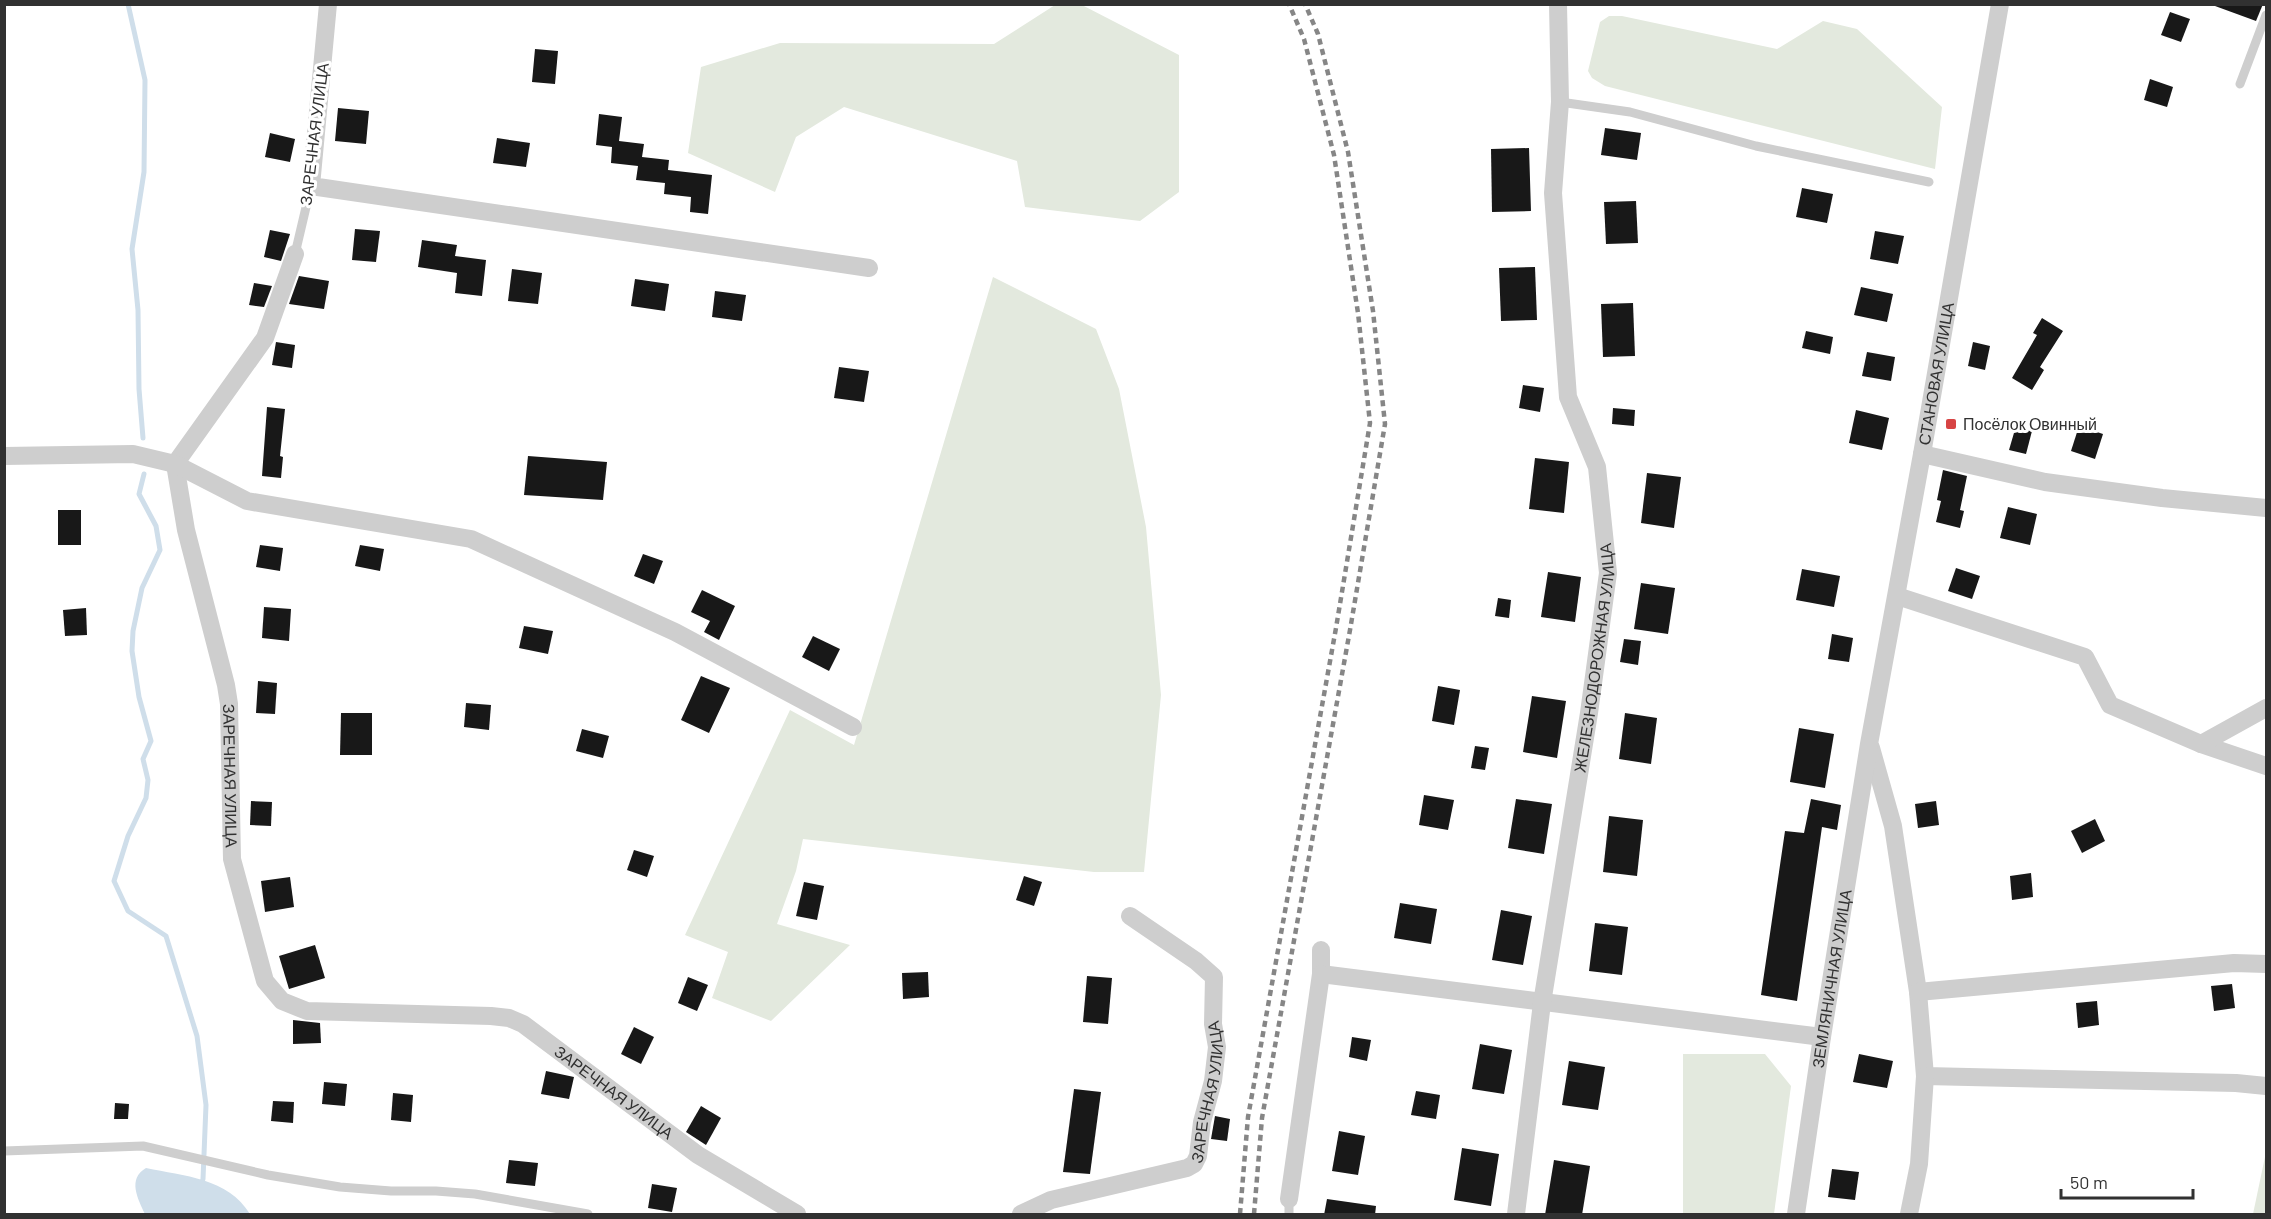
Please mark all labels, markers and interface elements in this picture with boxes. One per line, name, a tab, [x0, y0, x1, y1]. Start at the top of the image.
street label: ЗАРЕЧНАЯ УЛИЦА	[295, 61, 332, 206]
street label: СТАНОВАЯ УЛИЦА	[1914, 300, 1957, 446]
place label: Посёлок Овинный	[1963, 414, 2097, 433]
marker: Посёлок Овинный	[1944, 417, 1958, 431]
street label: ЖЕЛЕЗНОДОРОЖНАЯ УЛИЦА	[1570, 542, 1617, 774]
street label: ЗАРЕЧНАЯ УЛИЦА	[220, 704, 242, 848]
street label: ЗЕМЛЯНИЧНАЯ УЛИЦА	[1808, 888, 1855, 1069]
street label: ЗАРЕЧНАЯ УЛИЦА	[1186, 1020, 1226, 1166]
street label: ЗАРЕЧНАЯ УЛИЦА	[551, 1041, 678, 1143]
scale bar	[2061, 1162, 2193, 1200]
text: 50 m	[2070, 1171, 2108, 1193]

